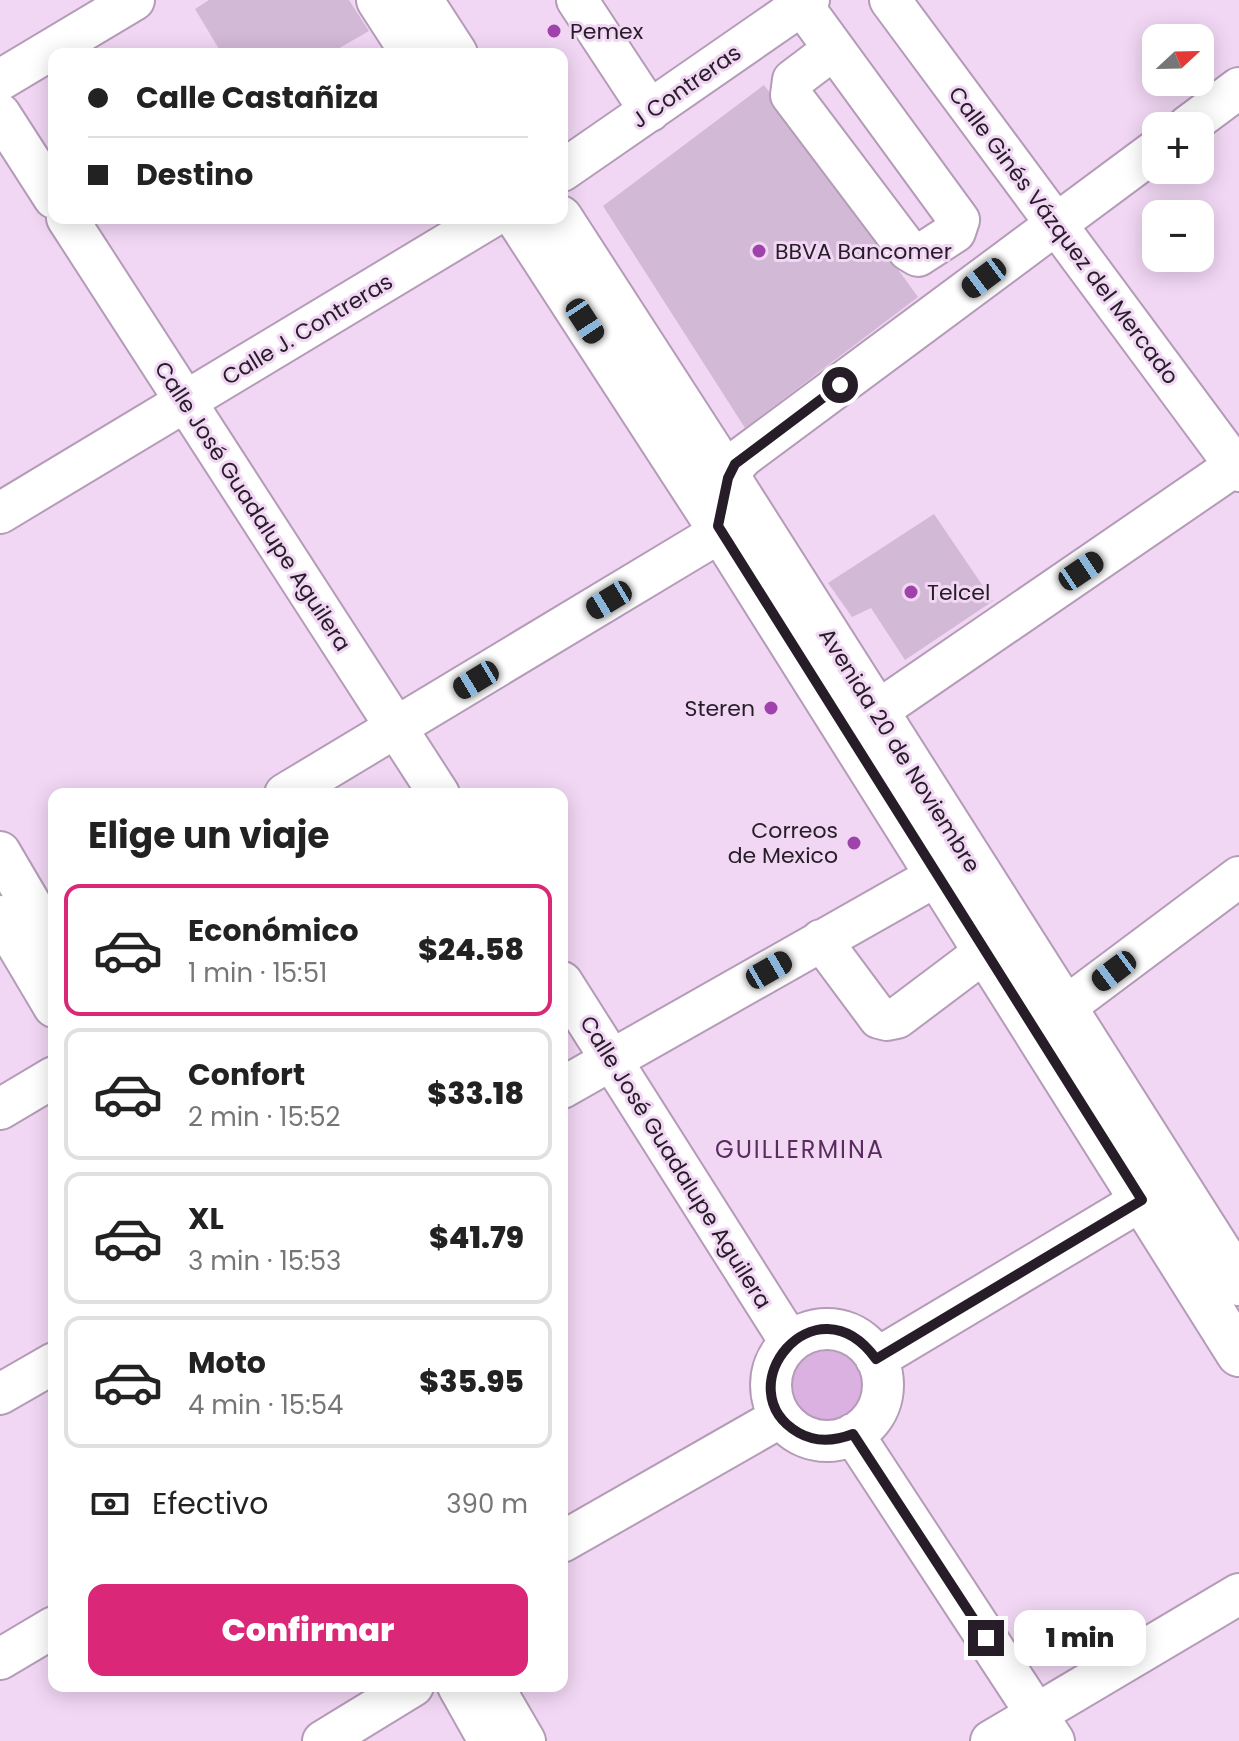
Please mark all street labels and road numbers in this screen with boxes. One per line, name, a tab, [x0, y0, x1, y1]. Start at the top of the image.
street label: J Contreras	[625, 37, 747, 136]
street label: Calle Ginés Vázquez del Mercado	[941, 80, 1186, 391]
street label: Calle J. Contreras	[216, 266, 398, 393]
street label: Calle José Guadalupe Aguilera	[147, 355, 358, 657]
street label: Avenida 20 de Noviembre	[811, 622, 988, 878]
street label: Calle José Guadalupe Aguilera	[572, 1010, 779, 1315]

